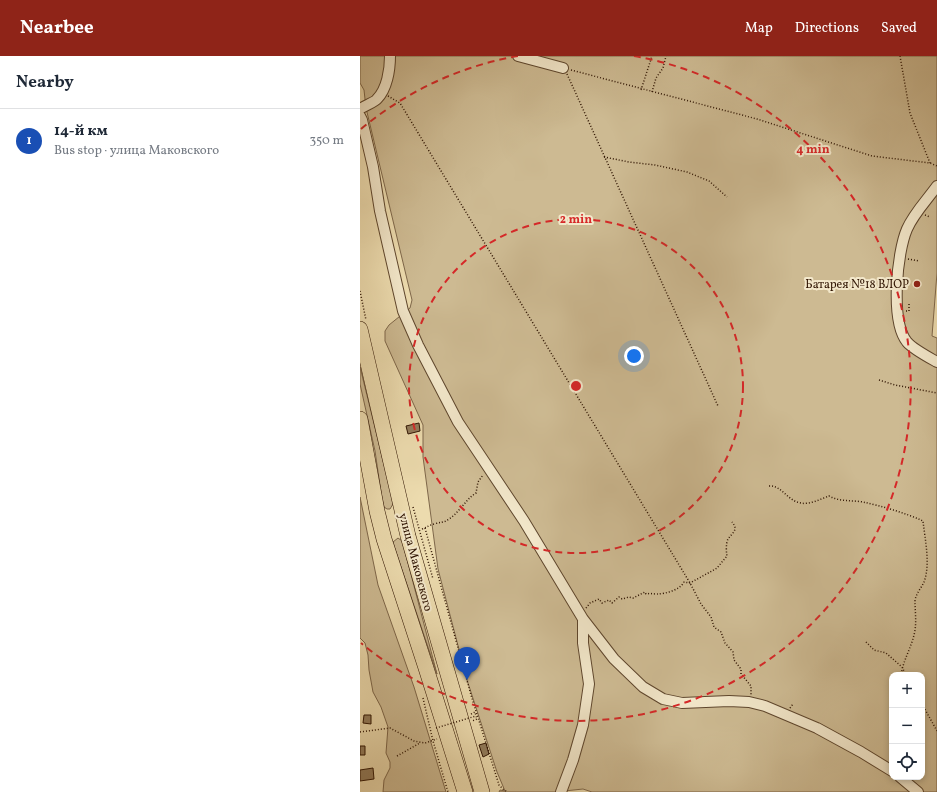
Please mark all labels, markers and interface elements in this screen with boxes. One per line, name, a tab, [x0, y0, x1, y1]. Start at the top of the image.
text: Nearbee	[20, 15, 94, 41]
text: Map	[745, 19, 773, 38]
text: Directions	[795, 19, 859, 38]
text: Saved	[881, 19, 917, 38]
text: Nearby	[16, 71, 74, 94]
text: 14-й км	[54, 121, 108, 142]
text: 1	[26, 132, 32, 150]
text: 350 m	[309, 132, 344, 150]
text: Bus stop · улица Маковского	[54, 142, 219, 160]
text: 4 min	[796, 142, 830, 158]
text: 2 min	[560, 212, 592, 228]
place label: Батарея №18 ВЛОР	[805, 277, 909, 293]
marker: Батарея №18 ВЛОР	[912, 279, 922, 289]
your location	[624, 346, 644, 366]
centre of rings	[569, 379, 583, 393]
street label: улица Маковского	[394, 511, 436, 613]
pin: 1	[454, 647, 480, 680]
map controls	[889, 672, 925, 780]
button: +	[889, 672, 925, 708]
button: −	[889, 708, 925, 744]
button: locate	[889, 744, 925, 780]

